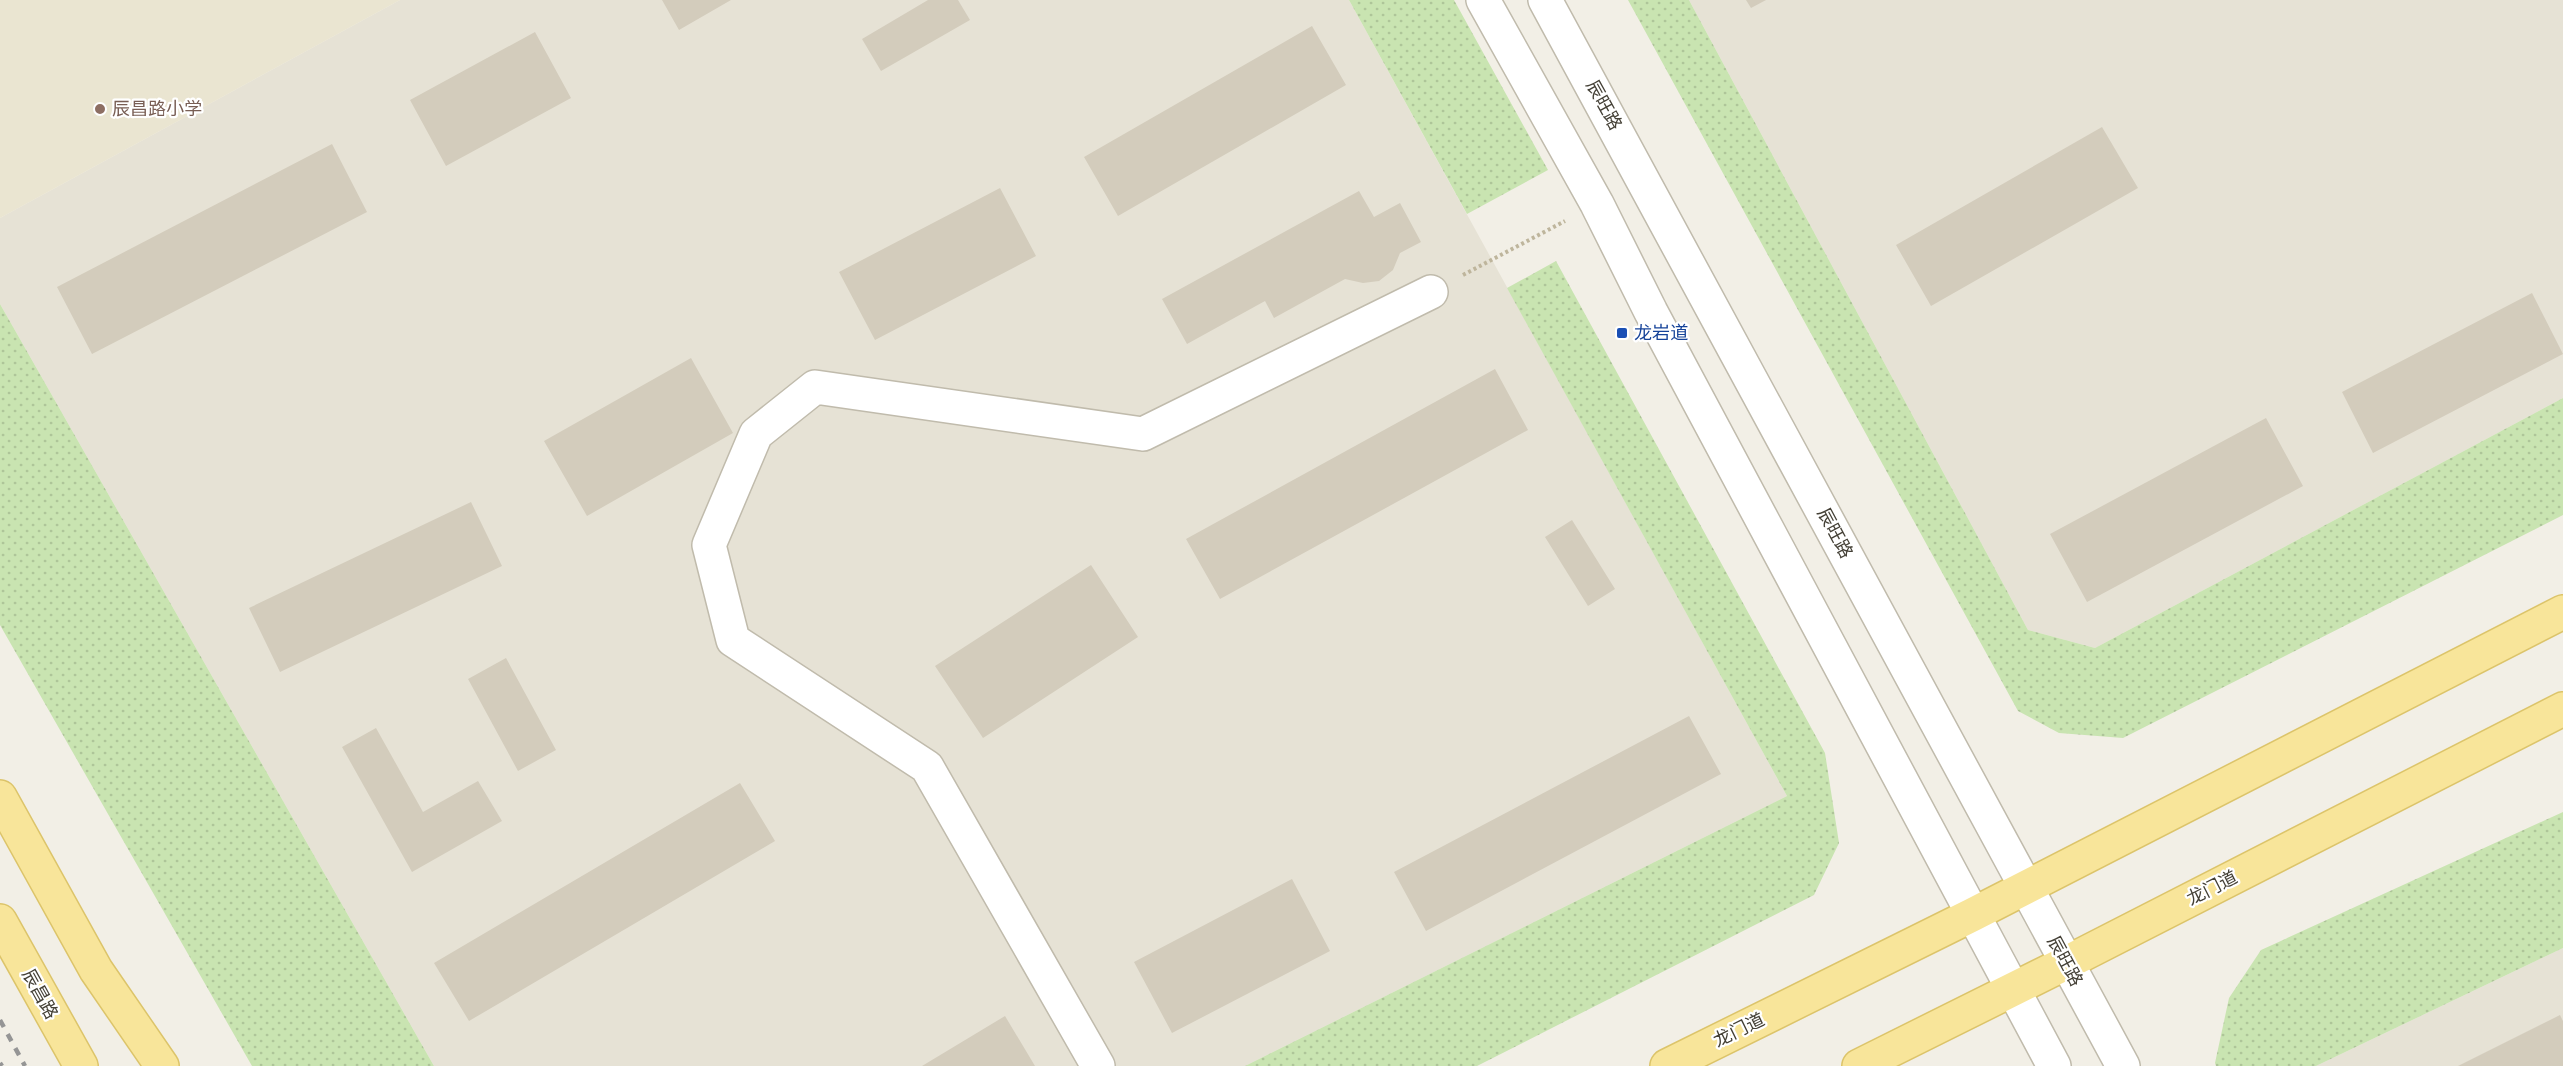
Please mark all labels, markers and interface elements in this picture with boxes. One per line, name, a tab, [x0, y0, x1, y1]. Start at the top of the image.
street label: 辰旺路	[1581, 76, 1627, 134]
place label: 辰昌路小学	[112, 98, 202, 120]
marker: 辰昌路小学	[93, 102, 107, 116]
place label: 龙岩道	[1634, 322, 1688, 344]
marker: 龙岩道	[1615, 326, 1629, 340]
street label: 辰旺路	[1813, 504, 1857, 562]
street label: 龙门道	[2183, 866, 2241, 910]
street label: 辰旺路	[2043, 932, 2087, 990]
street label: 辰昌路	[17, 965, 63, 1023]
street label: 龙门道	[1710, 1008, 1768, 1052]

